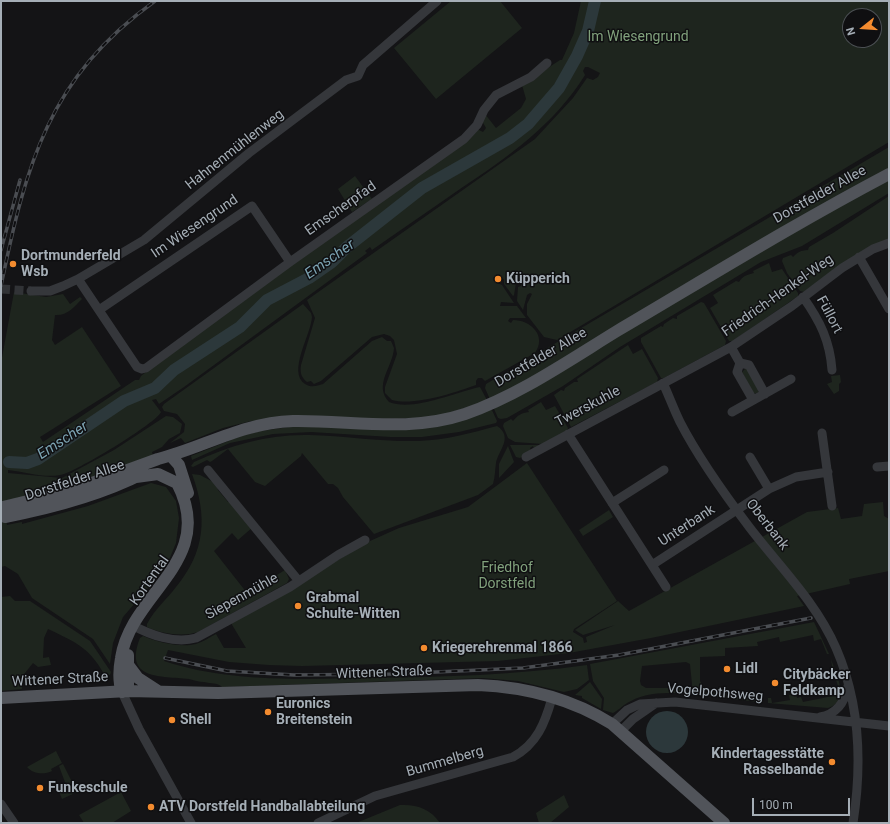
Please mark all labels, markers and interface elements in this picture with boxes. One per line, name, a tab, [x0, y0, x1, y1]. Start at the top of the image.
north arrow	[842, 8, 882, 48]
text: N	[844, 26, 858, 37]
park label: Im Wiesengrund	[587, 29, 689, 45]
street label: Hahnenmühlenweg	[182, 106, 288, 194]
street label: Dorstfelder Allee	[771, 163, 869, 227]
street label: Emscherpfad	[302, 178, 380, 240]
street label: Im Wiesengrund	[148, 192, 242, 262]
water label: Emscher	[302, 236, 358, 284]
place label: Dortmunderfeld Wsb	[21, 248, 121, 280]
street label: Friedrich-Henkel-Weg	[719, 251, 837, 341]
marker: Dortmunderfeld Wsb	[8, 259, 18, 269]
place label: Küpperich	[506, 271, 570, 287]
marker: Küpperich	[493, 274, 503, 284]
street label: Füllort	[812, 294, 846, 336]
street label: Dorstfelder Allee	[492, 325, 590, 391]
street label: Twerskuhle	[553, 383, 623, 431]
water label: Emscher	[34, 418, 92, 464]
street label: Dorstfelder Allee	[23, 457, 127, 505]
street label: Oberbank	[742, 496, 792, 554]
street label: Unterbank	[656, 502, 718, 550]
street label: Kortental	[127, 553, 173, 609]
park label: Friedhof Dorstfeld	[478, 560, 536, 592]
street label: Siepenmühle	[203, 570, 281, 624]
place label: Grabmal Schulte-Witten	[306, 590, 400, 622]
marker: Grabmal Schulte-Witten	[293, 601, 303, 611]
place label: Kriegerehrenmal 1866	[432, 640, 573, 656]
marker: Kriegerehrenmal 1866	[419, 643, 429, 653]
place label: Lidl	[735, 661, 758, 677]
street label: Wittener Straße	[335, 663, 433, 683]
marker: Lidl	[722, 664, 732, 674]
place label: Citybäcker Feldkamp	[783, 667, 850, 700]
street label: Wittener Straße	[11, 669, 109, 691]
marker: Citybäcker Feldkamp	[770, 678, 780, 688]
street label: Vogelpothsweg	[666, 680, 764, 706]
place label: Euronics Breitenstein	[276, 696, 352, 728]
marker: Euronics Breitenstein	[263, 707, 273, 717]
place label: Shell	[180, 712, 211, 728]
marker: Shell	[167, 715, 177, 725]
street label: Bummelberg	[404, 743, 486, 781]
place label: Kindertagesstätte Rasselbande	[711, 746, 824, 778]
marker: Kindertagesstätte Rasselbande	[827, 757, 837, 767]
place label: Funkeschule	[48, 780, 128, 796]
marker: Funkeschule	[35, 783, 45, 793]
scale bar	[754, 790, 852, 816]
text: 100 m	[759, 798, 793, 812]
place label: ATV Dorstfeld Handballabteilung	[159, 799, 365, 815]
marker: ATV Dorstfeld Handballabteilung	[146, 802, 156, 812]

